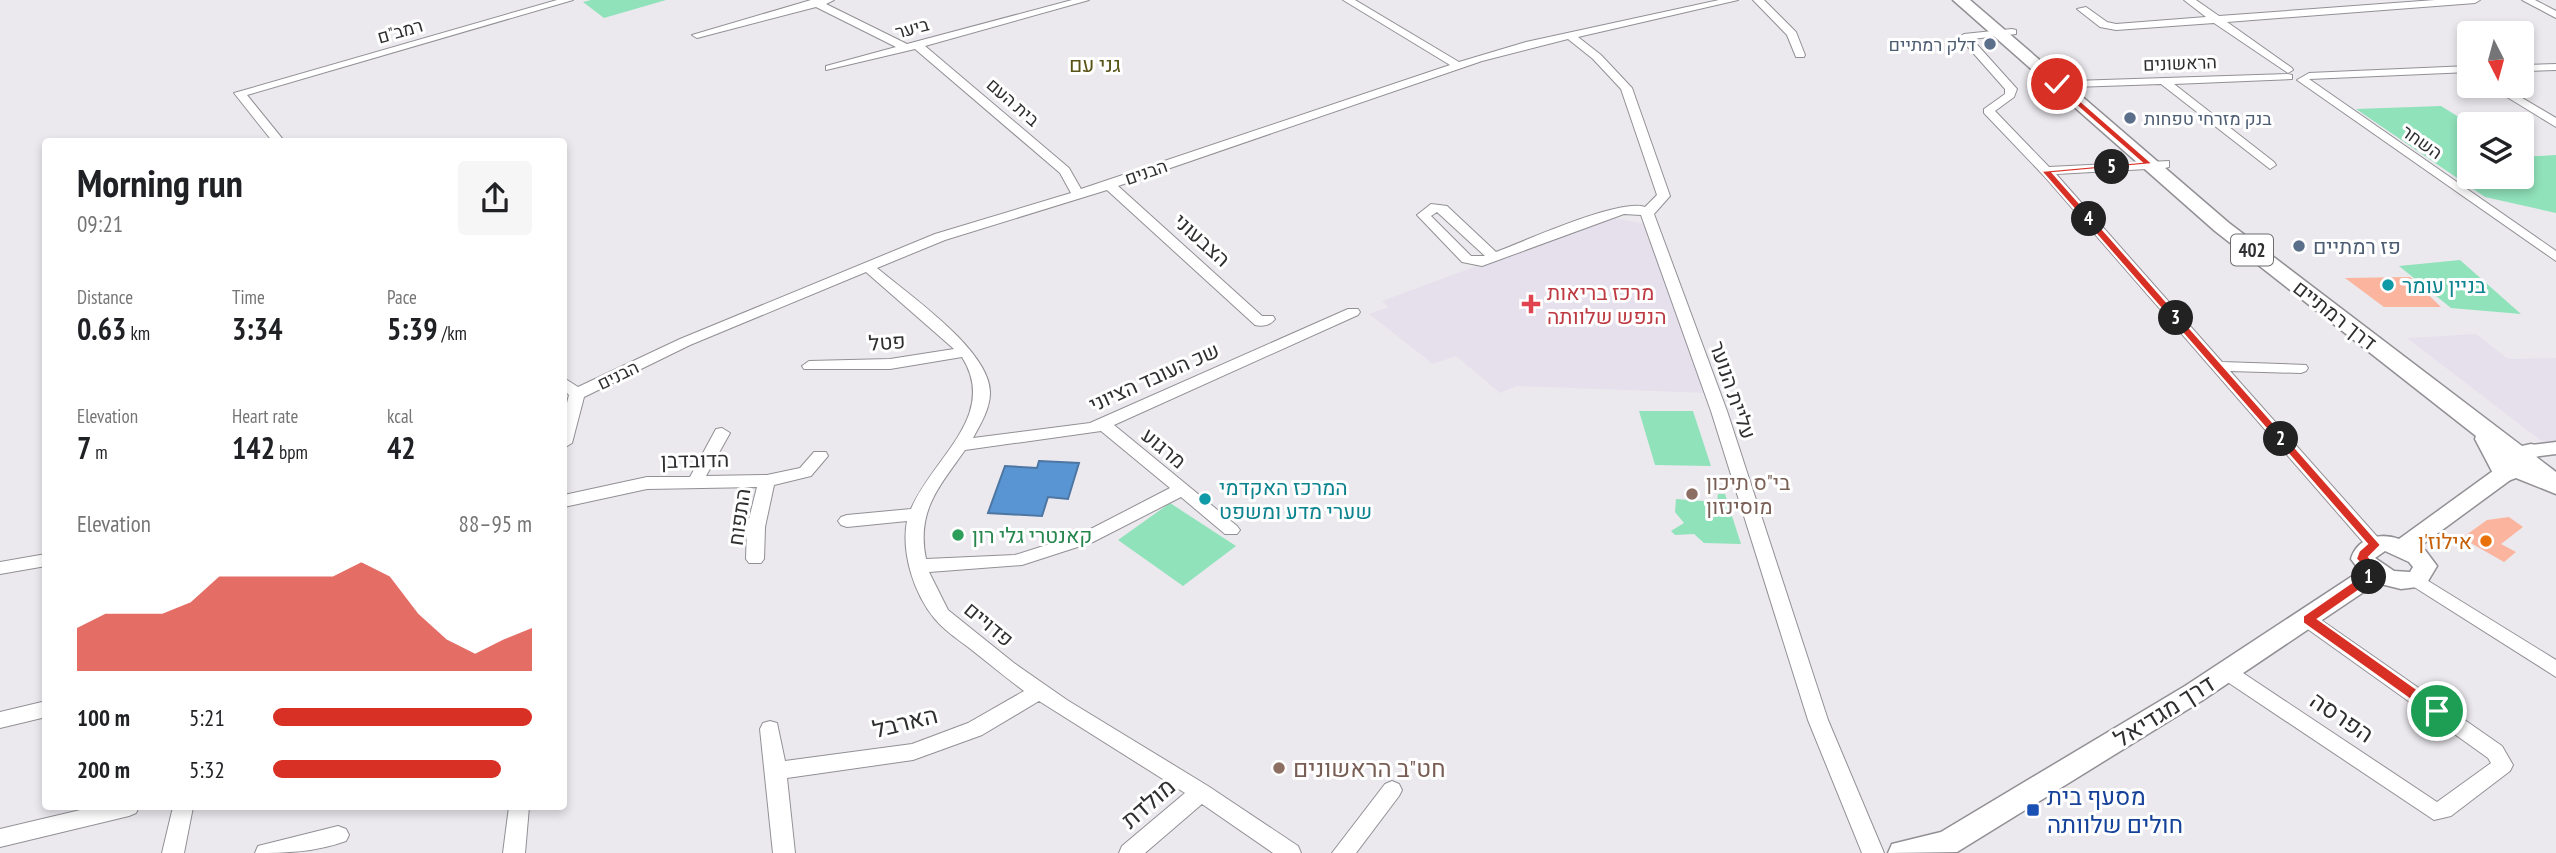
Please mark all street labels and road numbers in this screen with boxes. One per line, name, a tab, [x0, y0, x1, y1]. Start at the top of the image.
street label: ביער	[893, 12, 932, 44]
street label: רמב"ם	[375, 14, 425, 48]
street label: הראשונים	[2143, 50, 2217, 76]
street label: בית העם	[982, 73, 1044, 131]
street label: השחר	[2397, 120, 2447, 164]
street label: הבנים	[1122, 154, 1170, 190]
street label: הצבעוני	[1168, 207, 1236, 273]
road number: 402	[2231, 234, 2273, 266]
street label: דרך רמתיים	[2288, 274, 2382, 356]
street label: פטל	[868, 327, 906, 357]
street label: שכ העובד הציוני	[1085, 336, 1223, 418]
street label: עליית הנוער	[1704, 337, 1762, 443]
street label: הבנים	[593, 355, 643, 395]
street label: מרגוע	[1136, 422, 1192, 474]
street label: הדובדבן	[660, 446, 730, 474]
street label: התפוח	[722, 487, 756, 547]
street label: פדויים	[959, 596, 1019, 652]
street label: דרך מגדיאל	[2108, 668, 2220, 754]
street label: הפרסה	[2304, 684, 2380, 750]
street label: הארבל	[869, 699, 941, 745]
street label: מולדת	[1114, 771, 1182, 835]

